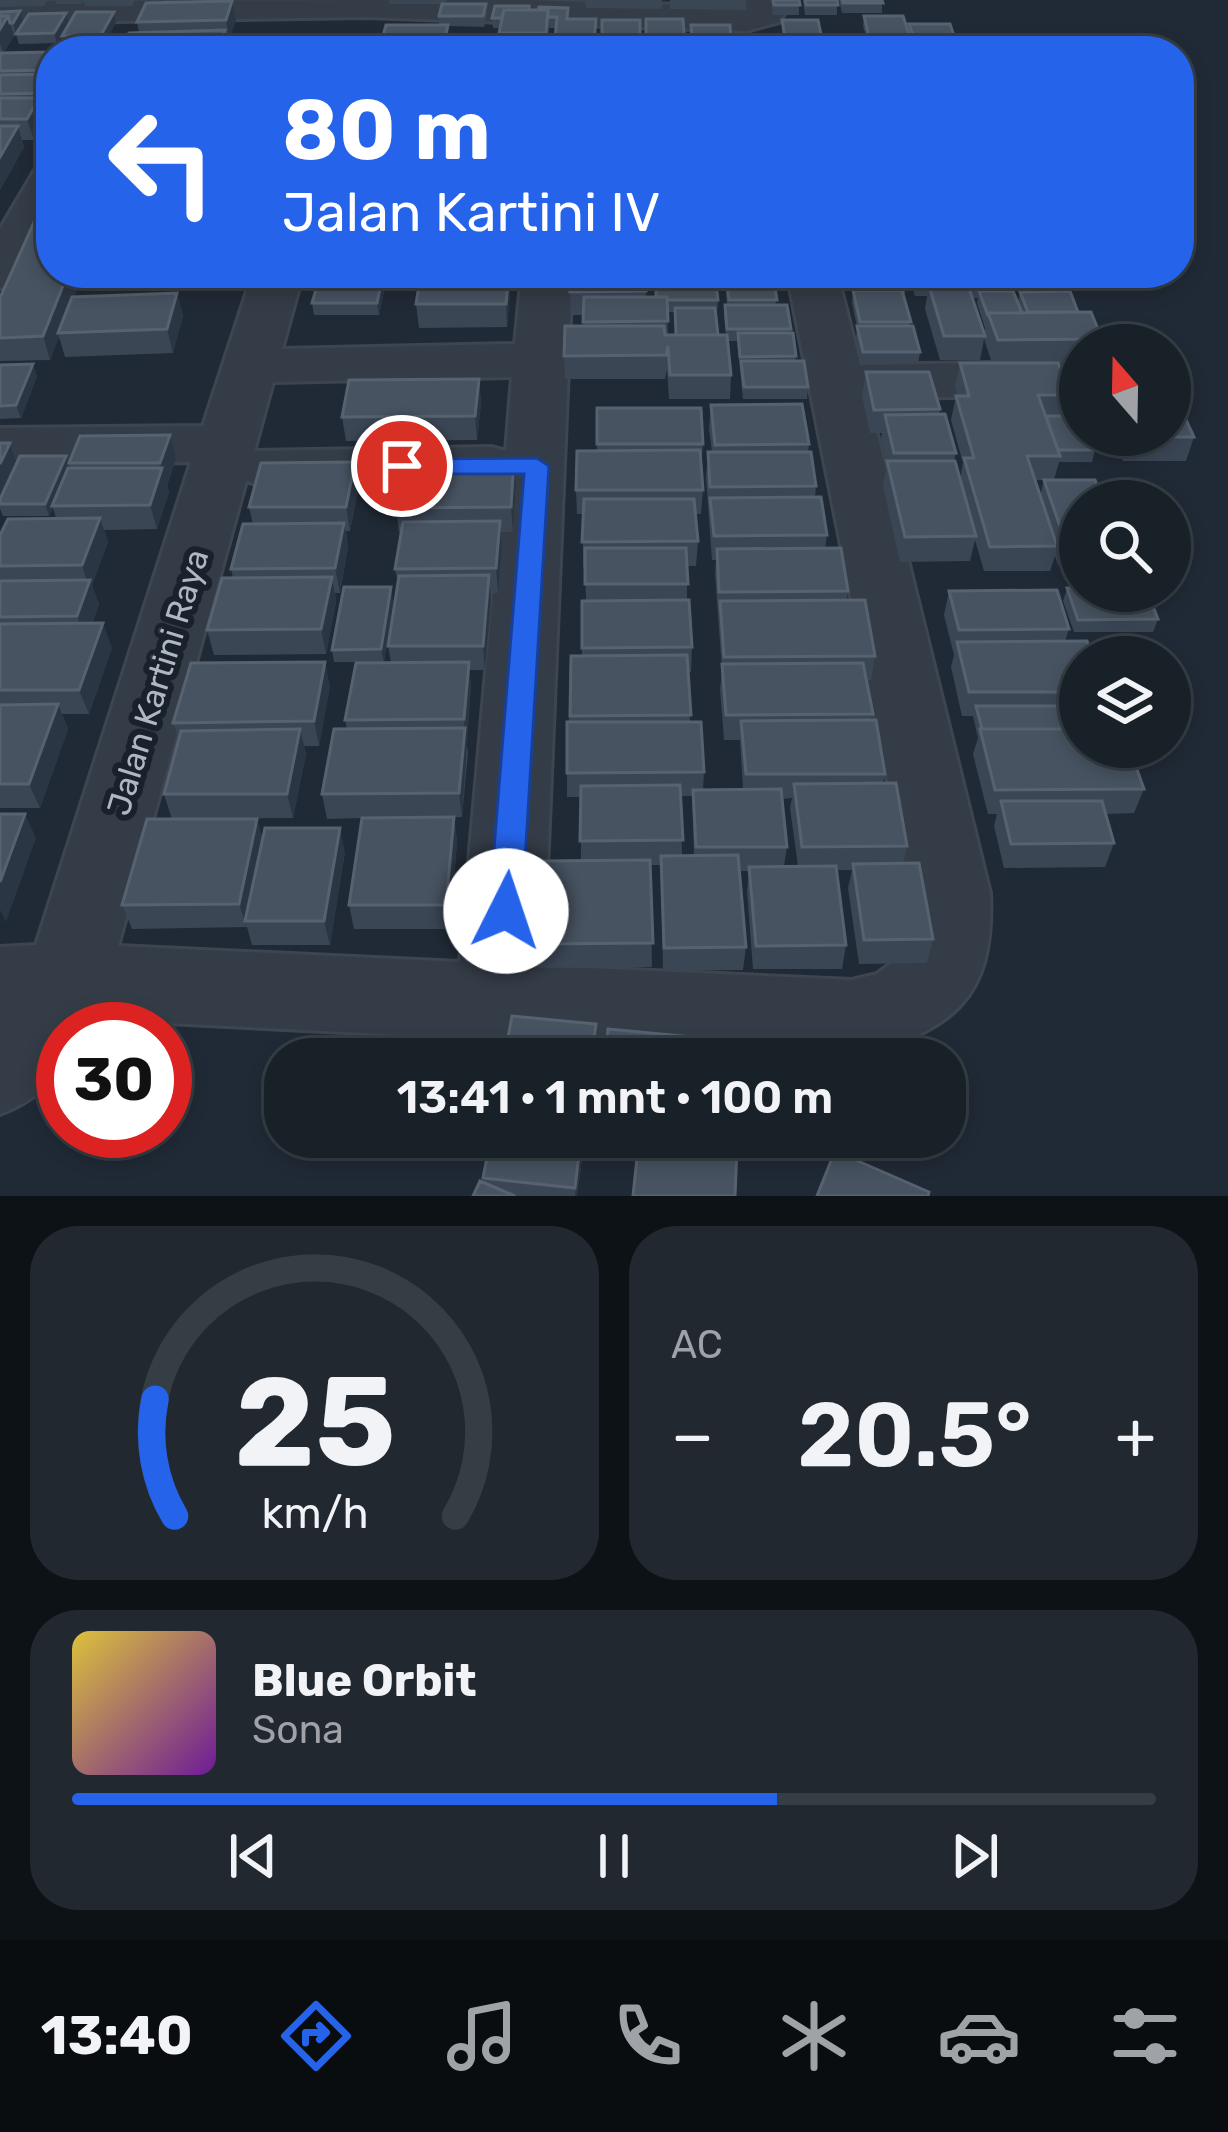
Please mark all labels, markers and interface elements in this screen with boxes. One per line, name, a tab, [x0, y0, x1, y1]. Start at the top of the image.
text: 80 m	[282, 80, 491, 180]
icon: left	[84, 84, 240, 240]
text: Jalan Kartini IV	[282, 181, 660, 245]
north arrow	[1059, 324, 1191, 456]
map controls	[1059, 324, 1191, 768]
pin	[351, 415, 453, 517]
icon: arrive	[369, 433, 435, 499]
button: search	[1059, 480, 1191, 612]
street label: Jalan Kartini Raya	[98, 545, 216, 820]
button: layers	[1059, 636, 1191, 768]
position arrow	[443, 848, 569, 974]
speed limit sign: 30	[36, 1002, 192, 1158]
text: 13:41 · 1 mnt · 100 m	[397, 1071, 833, 1124]
text: AC	[671, 1322, 723, 1368]
text: 25	[234, 1348, 395, 1496]
text: 20.5°	[797, 1382, 1032, 1489]
text: −	[671, 1396, 714, 1475]
text: +	[1115, 1396, 1156, 1475]
text: km/h	[261, 1488, 368, 1539]
text: Blue Orbit	[252, 1654, 476, 1707]
text: Sona	[252, 1707, 344, 1753]
icon: previous	[220, 1823, 286, 1889]
icon: pause	[581, 1823, 647, 1889]
icon: next	[942, 1823, 1008, 1889]
icon: directions	[274, 1994, 358, 2078]
icon: music	[440, 1994, 524, 2078]
icon: phone	[606, 1994, 690, 2078]
icon: climate	[772, 1994, 856, 2078]
icon: car	[937, 1994, 1021, 2078]
icon: filters	[1103, 1994, 1187, 2078]
text: 13:40	[41, 2004, 193, 2068]

